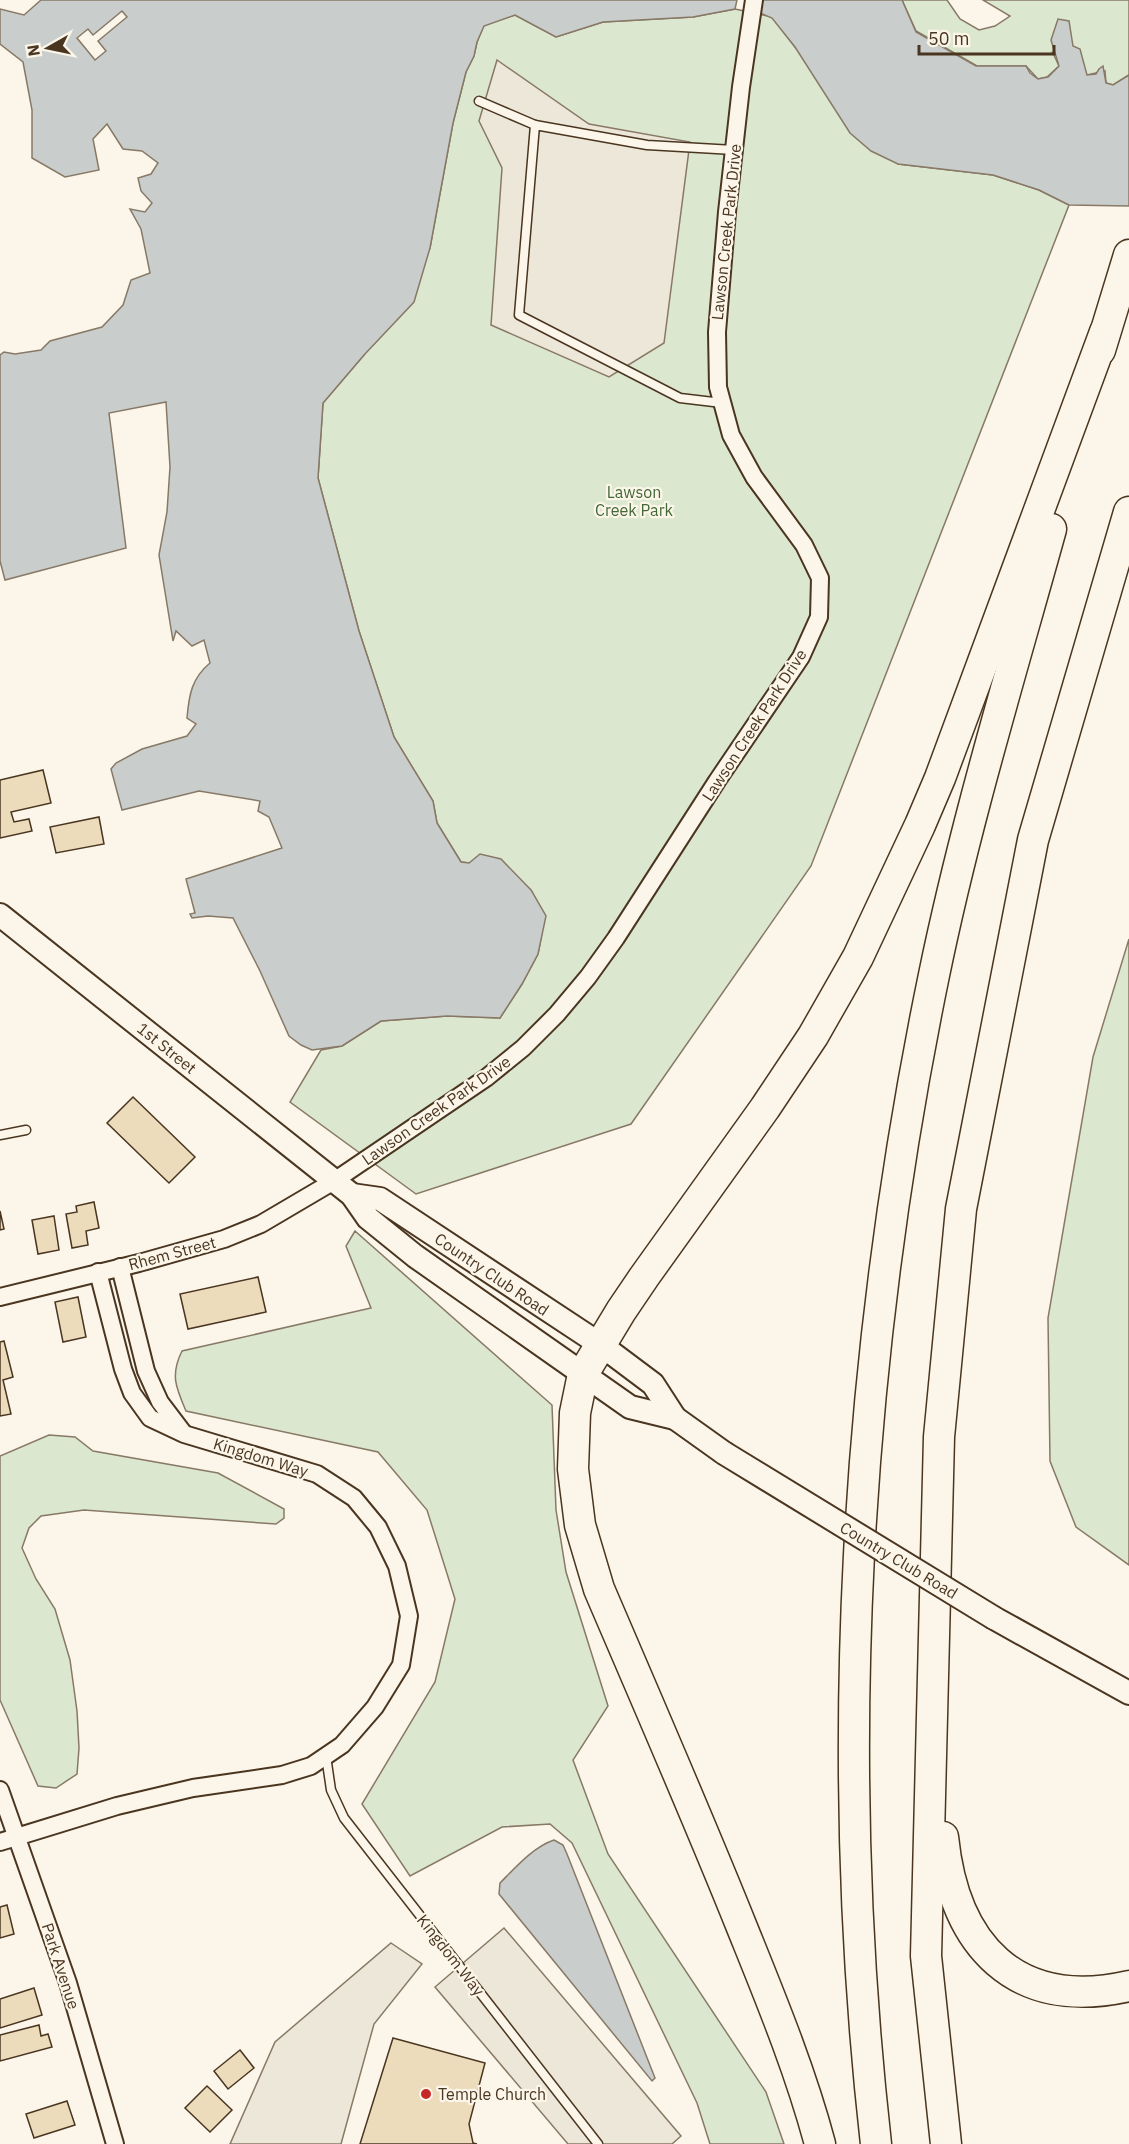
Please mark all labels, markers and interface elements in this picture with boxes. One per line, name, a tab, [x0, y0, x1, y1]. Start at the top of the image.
north arrow	[18, 18, 78, 78]
scale bar	[919, 18, 1054, 56]
text: 50 m	[928, 27, 970, 50]
text: N	[22, 43, 44, 58]
street label: Lawson Creek Park Drive	[707, 143, 745, 321]
park label: Lawson Creek Park	[595, 482, 674, 520]
street label: Lawson Creek Park Drive	[697, 645, 811, 805]
street label: 1st Street	[133, 1018, 201, 1078]
street label: Lawson Creek Park Drive	[358, 1051, 514, 1169]
street label: Country Club Road	[431, 1228, 553, 1320]
street label: Rhem Street	[126, 1232, 218, 1274]
street label: Kingdom Way	[211, 1433, 311, 1481]
street label: Country Club Road	[837, 1517, 961, 1603]
street label: Kingdom Way	[413, 1910, 489, 2000]
street label: Park Avenue	[38, 1920, 84, 2012]
place label: Temple Church	[438, 2084, 546, 2104]
marker: Temple Church	[419, 2087, 433, 2101]

